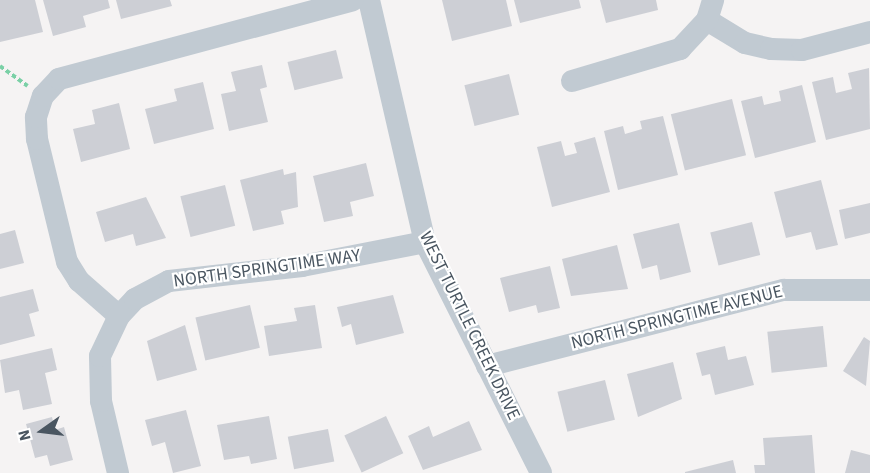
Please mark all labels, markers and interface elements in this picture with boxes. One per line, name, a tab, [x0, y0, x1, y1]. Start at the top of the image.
street label: WEST TURTLE CREEK DRIVE	[414, 228, 524, 424]
street label: NORTH SPRINGTIME WAY	[172, 245, 362, 293]
street label: NORTH SPRINGTIME AVENUE	[569, 281, 785, 355]
north arrow	[12, 401, 72, 461]
text: N	[13, 428, 36, 443]

